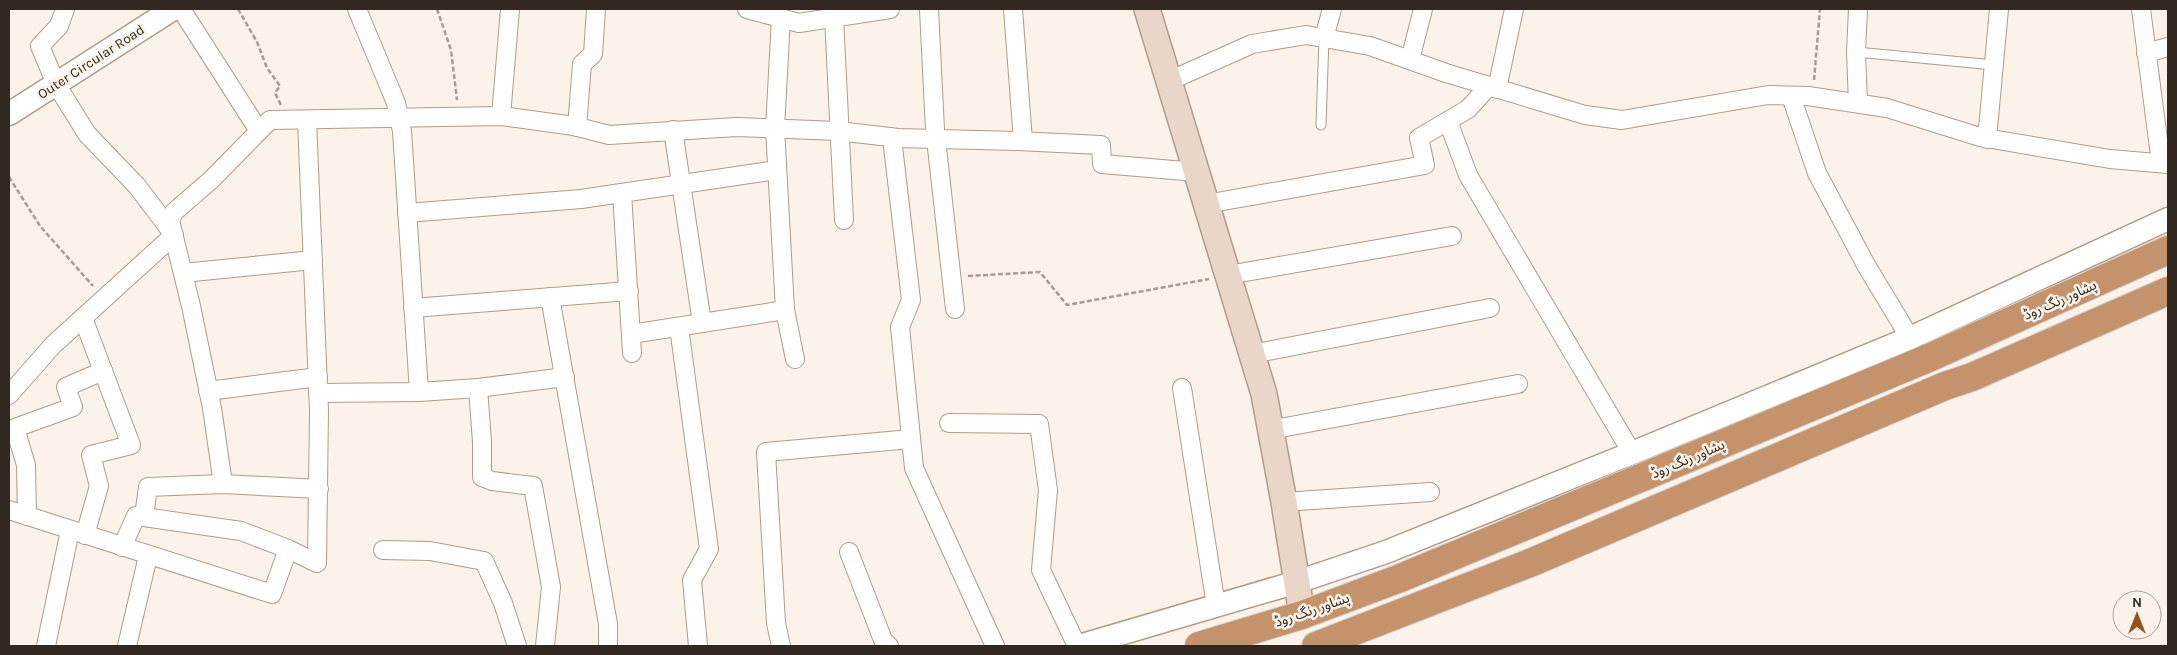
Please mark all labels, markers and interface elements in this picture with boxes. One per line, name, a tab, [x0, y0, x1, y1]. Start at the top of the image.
street label: Outer Circular Road	[34, 21, 148, 103]
street label: پشاور رنگ روڈ	[2021, 276, 2100, 325]
street label: پشاور رنگ روڈ	[1649, 436, 1728, 483]
street label: پشاور رنگ روڈ	[1272, 589, 1352, 632]
north arrow	[2112, 590, 2162, 640]
text: N	[2132, 594, 2142, 611]

